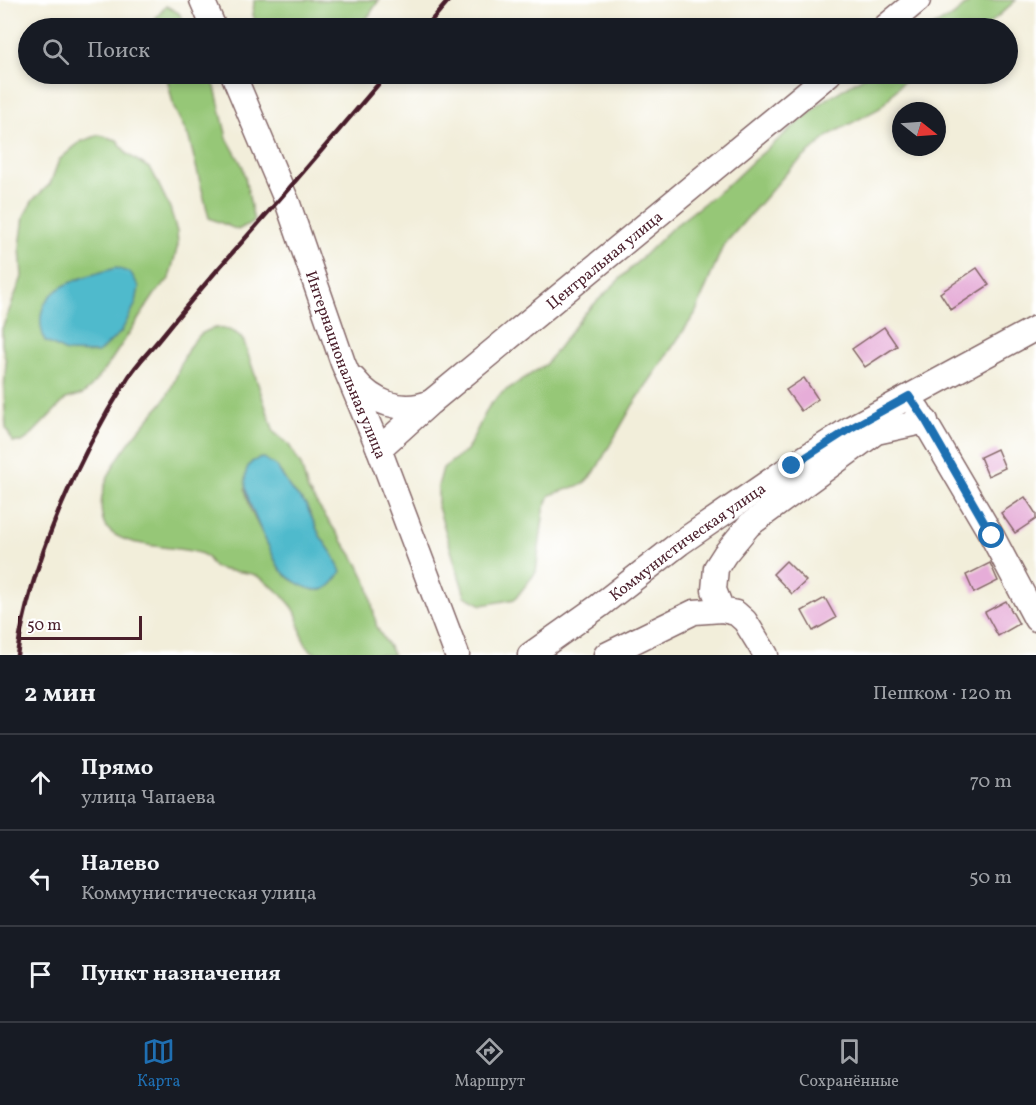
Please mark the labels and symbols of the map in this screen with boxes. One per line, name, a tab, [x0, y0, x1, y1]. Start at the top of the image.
north arrow	[892, 102, 946, 156]
street label: Центральная улица	[542, 207, 668, 316]
street label: Интернациональная улица	[299, 268, 391, 462]
route end	[778, 452, 804, 478]
street label: Коммунистическая улица	[605, 478, 771, 607]
route start	[978, 522, 1004, 548]
scale bar	[18, 613, 142, 640]

